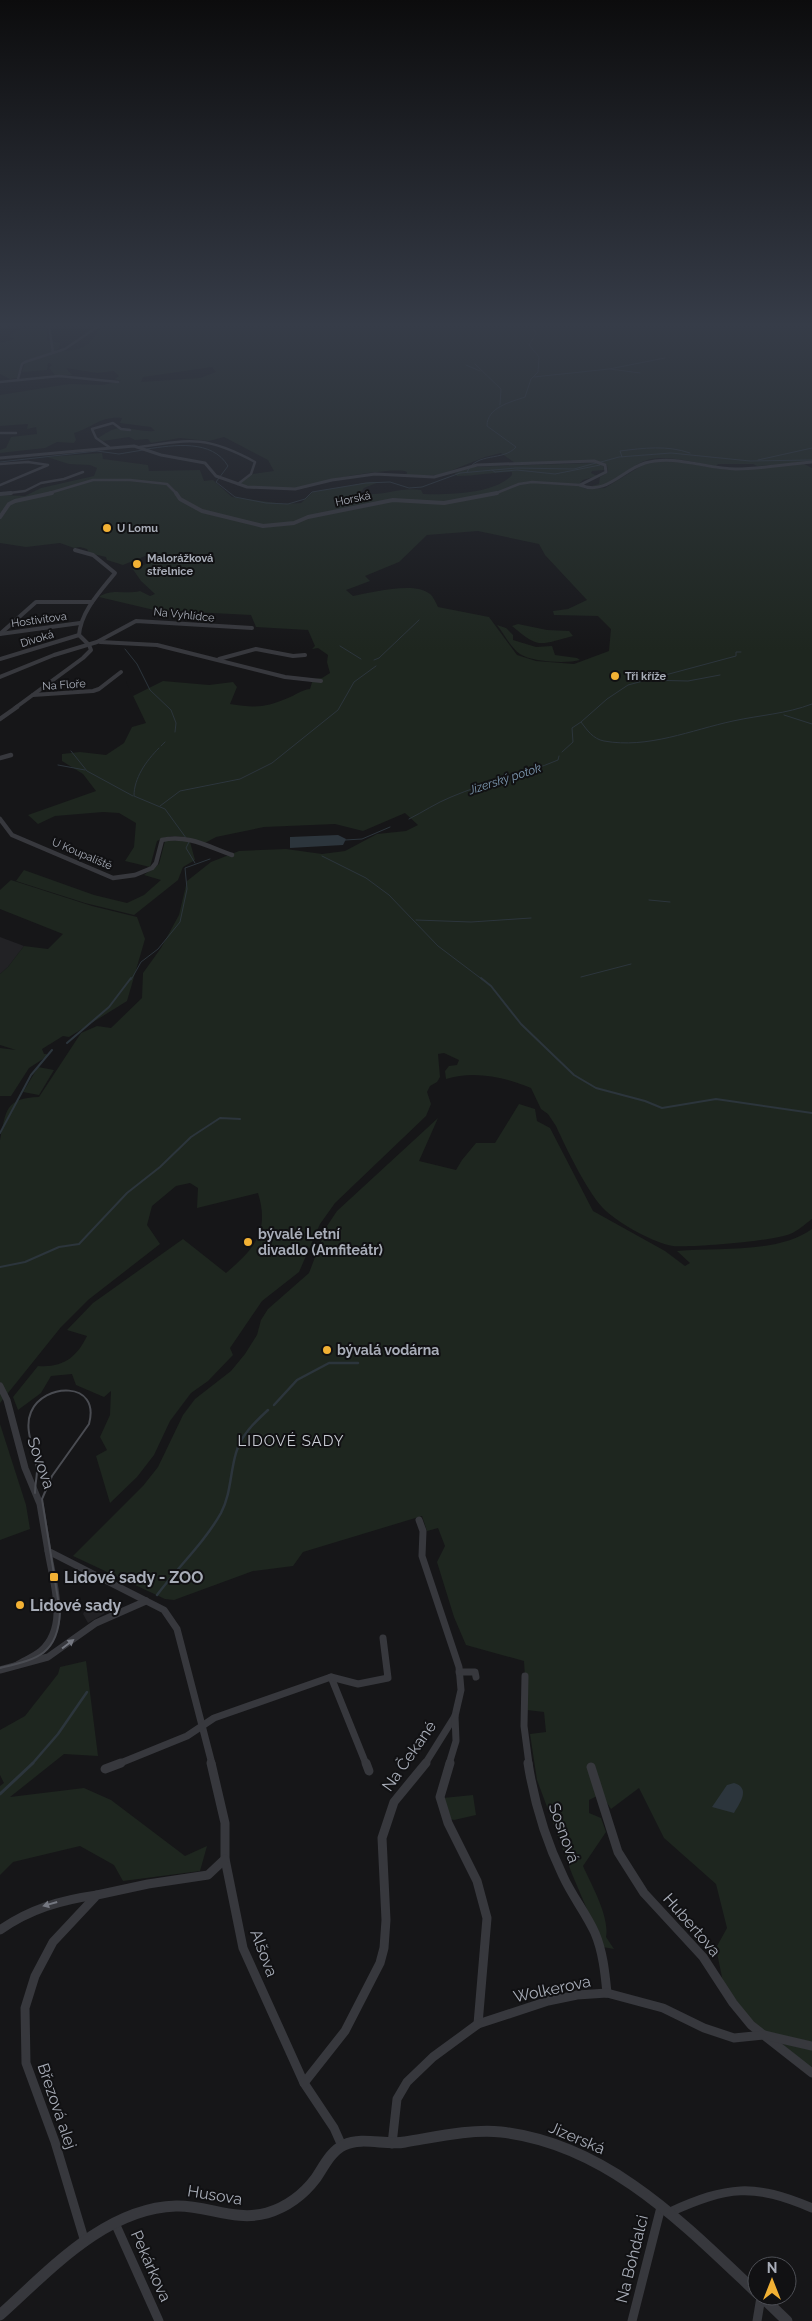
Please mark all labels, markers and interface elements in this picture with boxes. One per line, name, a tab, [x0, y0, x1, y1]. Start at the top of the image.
street label: Horská	[334, 489, 372, 509]
marker: U Lomu	[101, 522, 113, 534]
place label: U Lomu	[117, 522, 158, 535]
place label: Malorážková střelnice	[147, 552, 213, 578]
marker: Malorážková střelnice	[131, 558, 143, 570]
street label: Na Vyhlídce	[153, 605, 216, 625]
street label: Hostivítova	[10, 610, 68, 630]
street label: Divoká	[19, 628, 55, 650]
marker: Tři kříže	[609, 670, 621, 682]
place label: Tři kříže	[625, 670, 667, 683]
street label: Na Floře	[42, 677, 87, 693]
water label: Jizerský potok	[466, 760, 544, 798]
street label: U Koupaliště	[50, 835, 115, 873]
place label: bývalé Letní divadlo (Amfiteátr)	[258, 1226, 383, 1258]
marker: bývalé Letní divadlo (Amfiteátr)	[242, 1236, 254, 1248]
place label: bývalá vodárna	[337, 1342, 439, 1358]
marker: bývalá vodárna	[321, 1344, 333, 1356]
district label: LIDOVÉ SADY	[237, 1432, 345, 1450]
street label: Sovova	[23, 1435, 59, 1491]
place label: Lidové sady - ZOO	[64, 1568, 203, 1587]
marker: Lidové sady - ZOO	[48, 1571, 60, 1583]
place label: Lidové sady	[30, 1596, 121, 1615]
marker: Lidové sady	[14, 1599, 26, 1611]
one-way arrow	[61, 1639, 75, 1649]
street label: Na Čekané	[377, 1717, 440, 1795]
street label: Sosnová	[544, 1800, 584, 1866]
street label: Hubertova	[659, 1889, 725, 1961]
one-way arrow	[42, 1901, 57, 1909]
street label: Alšova	[246, 1927, 282, 1979]
street label: Wolkerova	[512, 1972, 592, 2006]
street label: Březová alej	[33, 2061, 81, 2151]
street label: Jizerská	[546, 2118, 608, 2158]
street label: Husova	[186, 2181, 244, 2209]
street label: Na Bohdalci	[612, 2213, 652, 2305]
street label: Pekárkova	[127, 2227, 175, 2305]
north arrow	[747, 2256, 797, 2306]
text: N	[767, 2260, 777, 2276]

